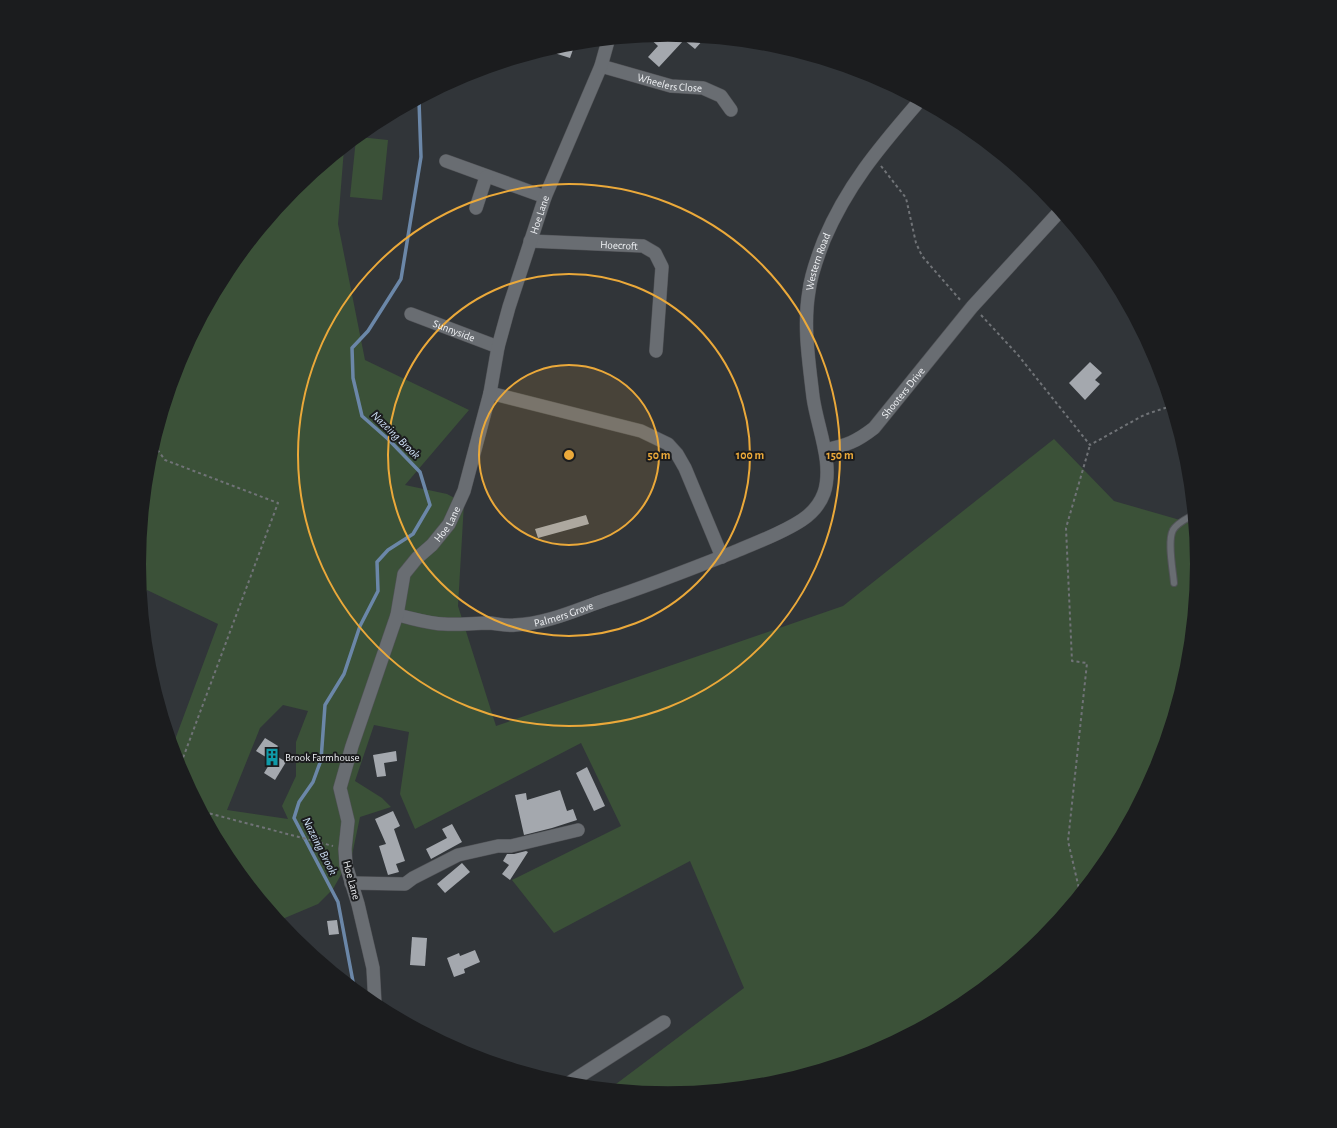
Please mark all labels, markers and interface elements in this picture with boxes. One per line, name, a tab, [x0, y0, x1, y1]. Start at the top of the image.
street label: Wheelers Close	[636, 72, 702, 94]
street label: Hoe Lane	[528, 194, 551, 235]
street label: Western Road	[804, 231, 833, 291]
street label: Hoecroft	[600, 239, 638, 252]
street label: Sunnyside	[431, 318, 476, 344]
street label: Shooters Drive	[879, 365, 927, 421]
water label: Nazeing Brook	[369, 409, 423, 461]
centre of rings	[562, 448, 576, 462]
text: 50 m	[648, 449, 671, 461]
text: 100 m	[736, 449, 764, 461]
text: 150 m	[826, 449, 854, 461]
street label: Hoe Lane	[432, 505, 462, 544]
street label: Palmers Grove	[533, 600, 595, 629]
building icon: Brook Farmhouse	[262, 747, 282, 767]
place label: Brook Farmhouse	[285, 752, 360, 763]
water label: Nazeing Brook	[300, 815, 340, 877]
street label: Hoe Lane	[341, 859, 362, 901]

